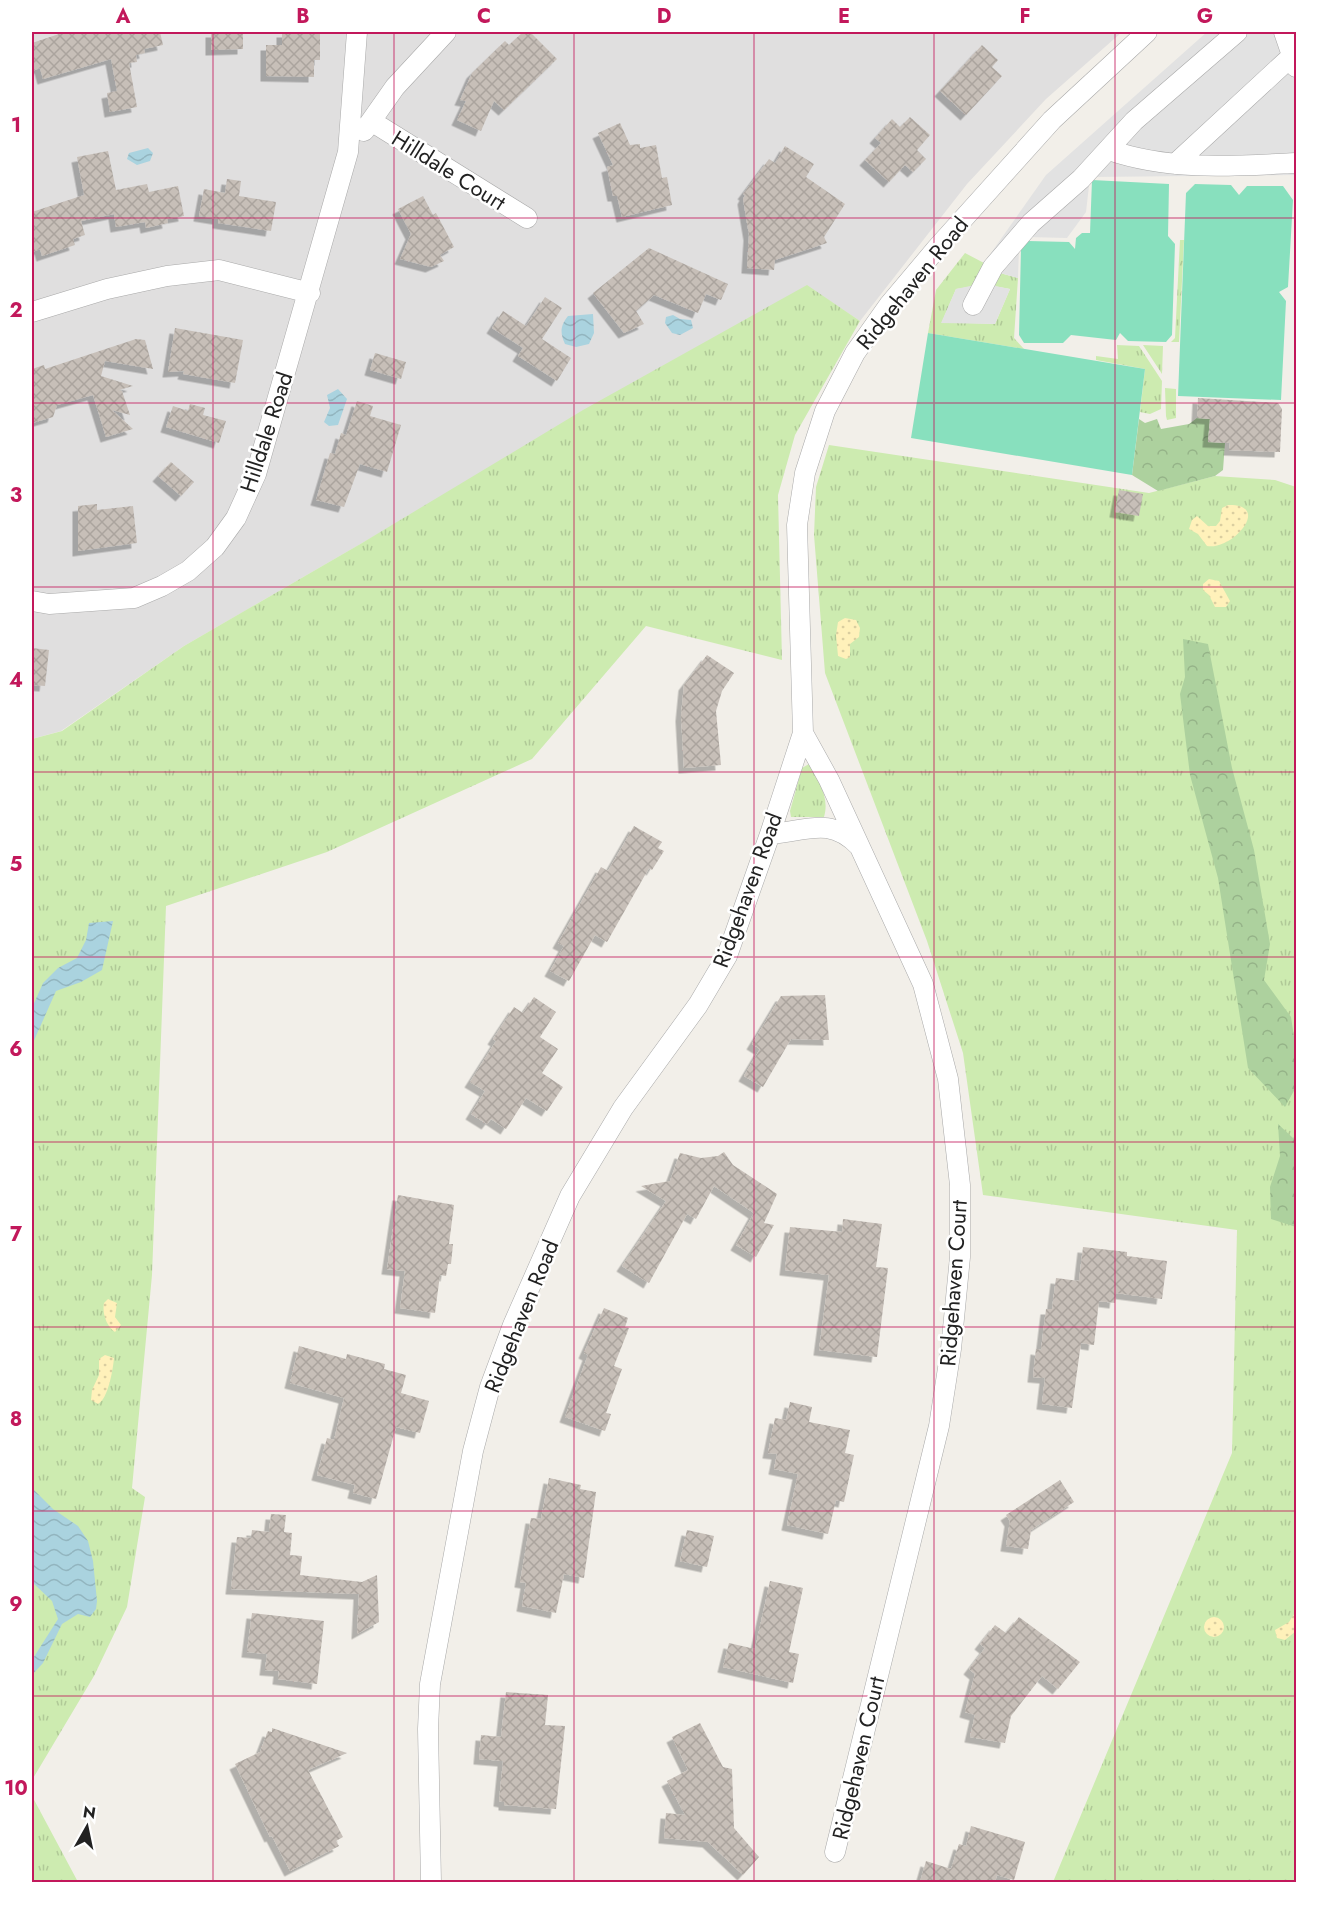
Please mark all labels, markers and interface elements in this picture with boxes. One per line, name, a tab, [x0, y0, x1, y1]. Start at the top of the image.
text: A	[115, 2, 131, 31]
text: B	[296, 2, 310, 31]
text: C	[477, 2, 491, 31]
text: D	[657, 2, 671, 31]
text: E	[838, 2, 850, 31]
text: F	[1019, 2, 1031, 31]
text: G	[1197, 2, 1213, 31]
text: 1	[11, 111, 21, 140]
street label: Hilldale Court	[386, 122, 513, 218]
street label: Ridgehaven Road	[848, 210, 976, 356]
text: 2	[9, 296, 23, 325]
street label: Hilldale Road	[231, 368, 301, 496]
text: 3	[10, 481, 22, 510]
text: 4	[9, 666, 23, 695]
street label: Ridgehaven Road	[704, 808, 790, 972]
text: 5	[10, 850, 23, 879]
text: 6	[9, 1035, 23, 1064]
street label: Ridgehaven Court	[931, 1198, 975, 1367]
text: 7	[10, 1220, 23, 1249]
street label: Ridgehaven Road	[476, 1235, 566, 1397]
text: 8	[10, 1405, 22, 1434]
text: 9	[9, 1590, 23, 1619]
street label: Ridgehaven Court	[824, 1672, 893, 1843]
text: 10	[4, 1774, 28, 1803]
north arrow	[57, 1797, 117, 1857]
text: N	[81, 1800, 97, 1825]

